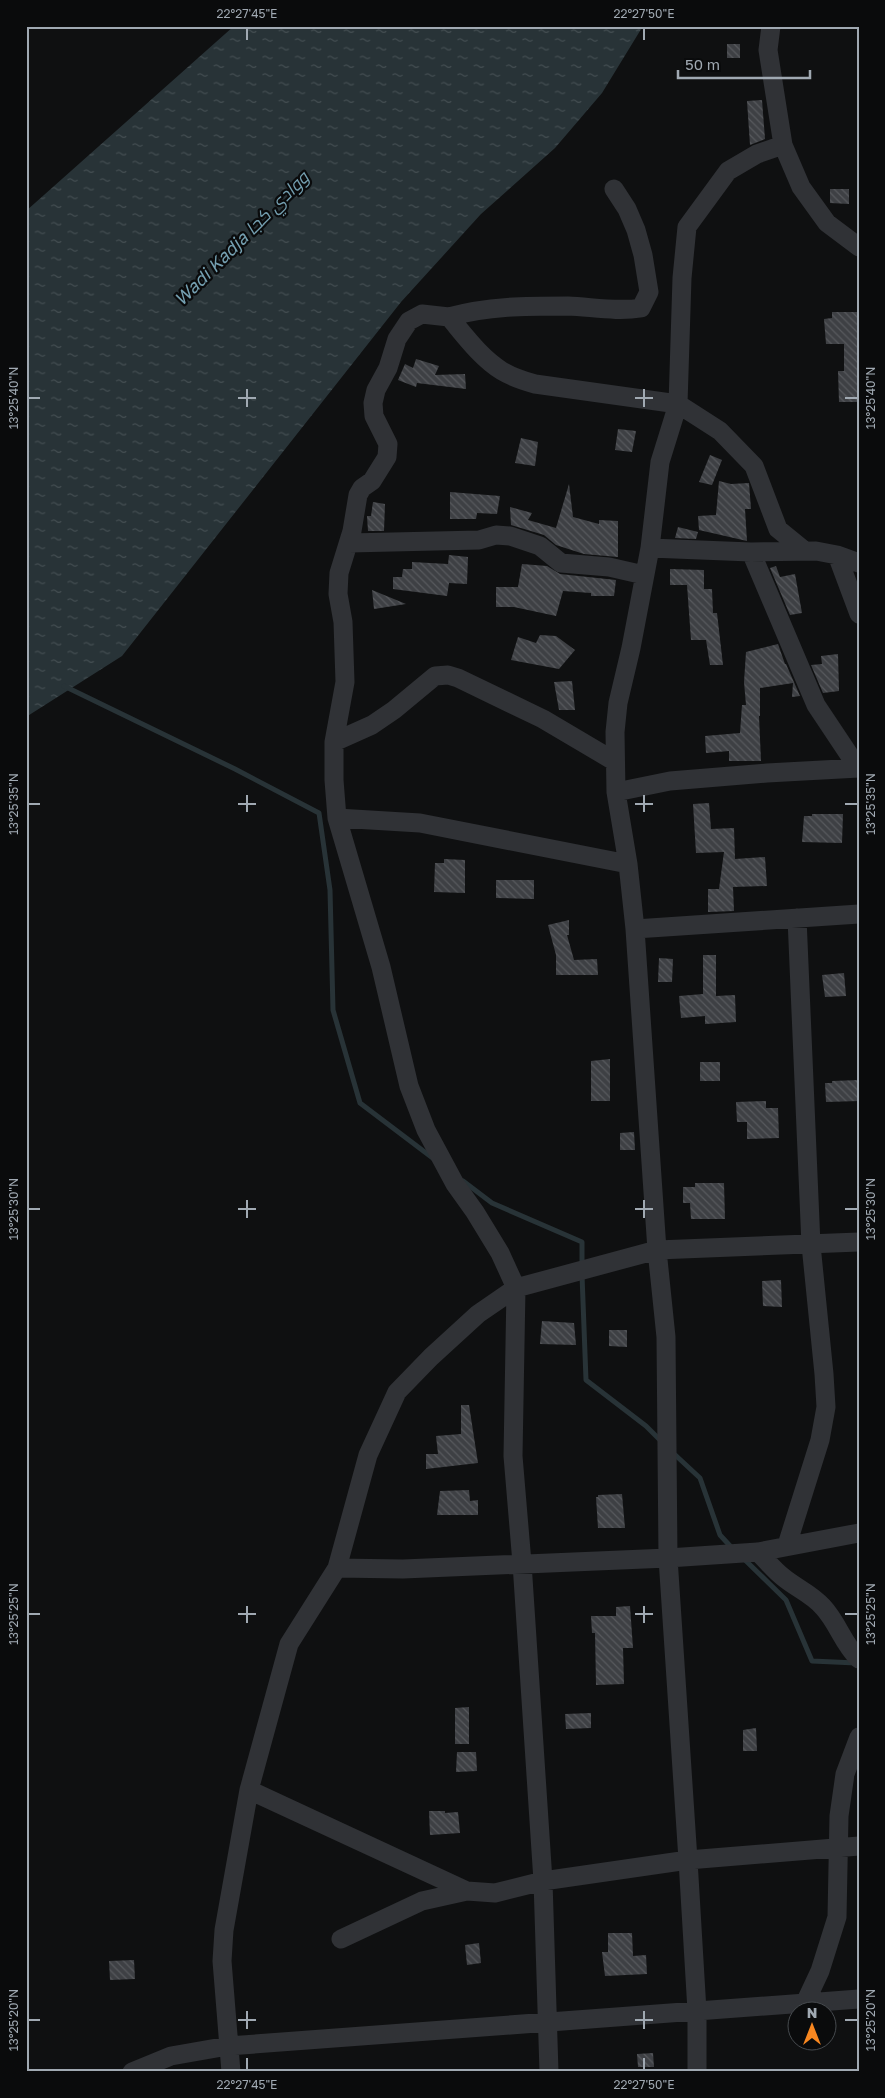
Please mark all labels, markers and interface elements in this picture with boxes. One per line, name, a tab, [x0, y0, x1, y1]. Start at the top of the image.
text: 22°27'45"E	[217, 6, 277, 21]
text: 22°27'50"E	[614, 6, 674, 21]
scale bar	[678, 48, 810, 80]
text: 50 m	[685, 55, 720, 73]
water label: Wadi Kadja ووادي كجا	[169, 165, 317, 313]
text: 13°25'40"N	[6, 367, 21, 429]
text: 13°25'40"N	[863, 367, 878, 429]
text: 13°25'35"N	[6, 773, 21, 835]
text: 13°25'35"N	[863, 773, 878, 835]
text: 13°25'30"N	[6, 1178, 21, 1240]
text: 13°25'30"N	[863, 1178, 878, 1240]
text: 13°25'25"N	[6, 1583, 21, 1645]
text: 13°25'25"N	[863, 1583, 878, 1645]
text: 13°25'20"N	[6, 1989, 21, 2051]
text: 13°25'20"N	[863, 1989, 878, 2051]
north arrow	[788, 2000, 838, 2050]
text: N	[807, 2004, 817, 2021]
text: 22°27'45"E	[217, 2077, 277, 2092]
text: 22°27'50"E	[614, 2077, 674, 2092]

